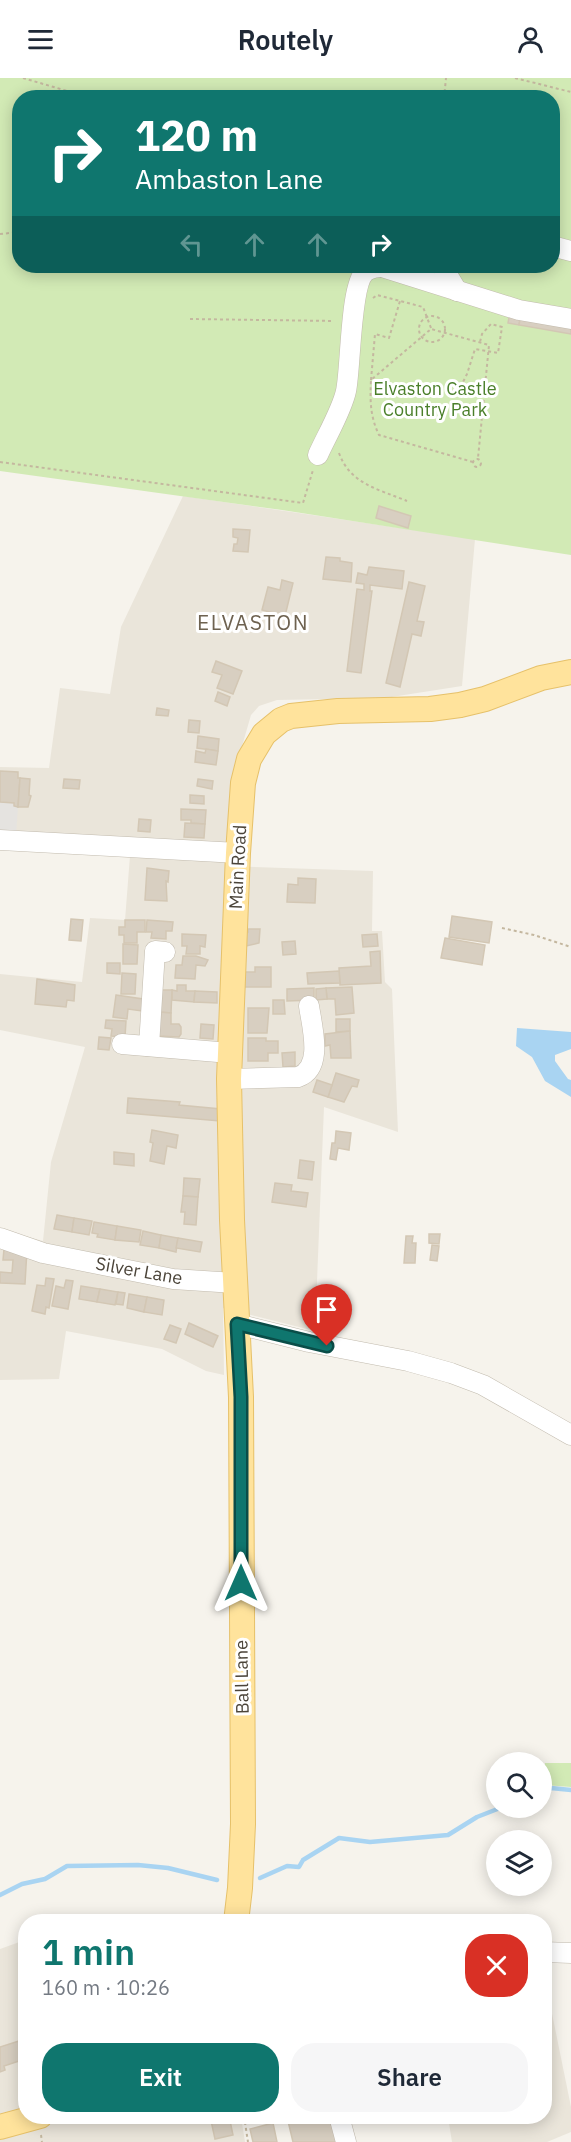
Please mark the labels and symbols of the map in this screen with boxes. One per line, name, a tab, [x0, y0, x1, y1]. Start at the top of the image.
park label: Elvaston Castle Country Park	[373, 377, 497, 421]
district label: ELVASTON	[197, 608, 309, 636]
street label: Main Road	[224, 824, 251, 910]
street label: Silver Lane	[94, 1252, 184, 1289]
pin	[301, 1284, 352, 1346]
position arrow	[209, 1551, 273, 1615]
street label: Ball Lane	[229, 1640, 254, 1714]

